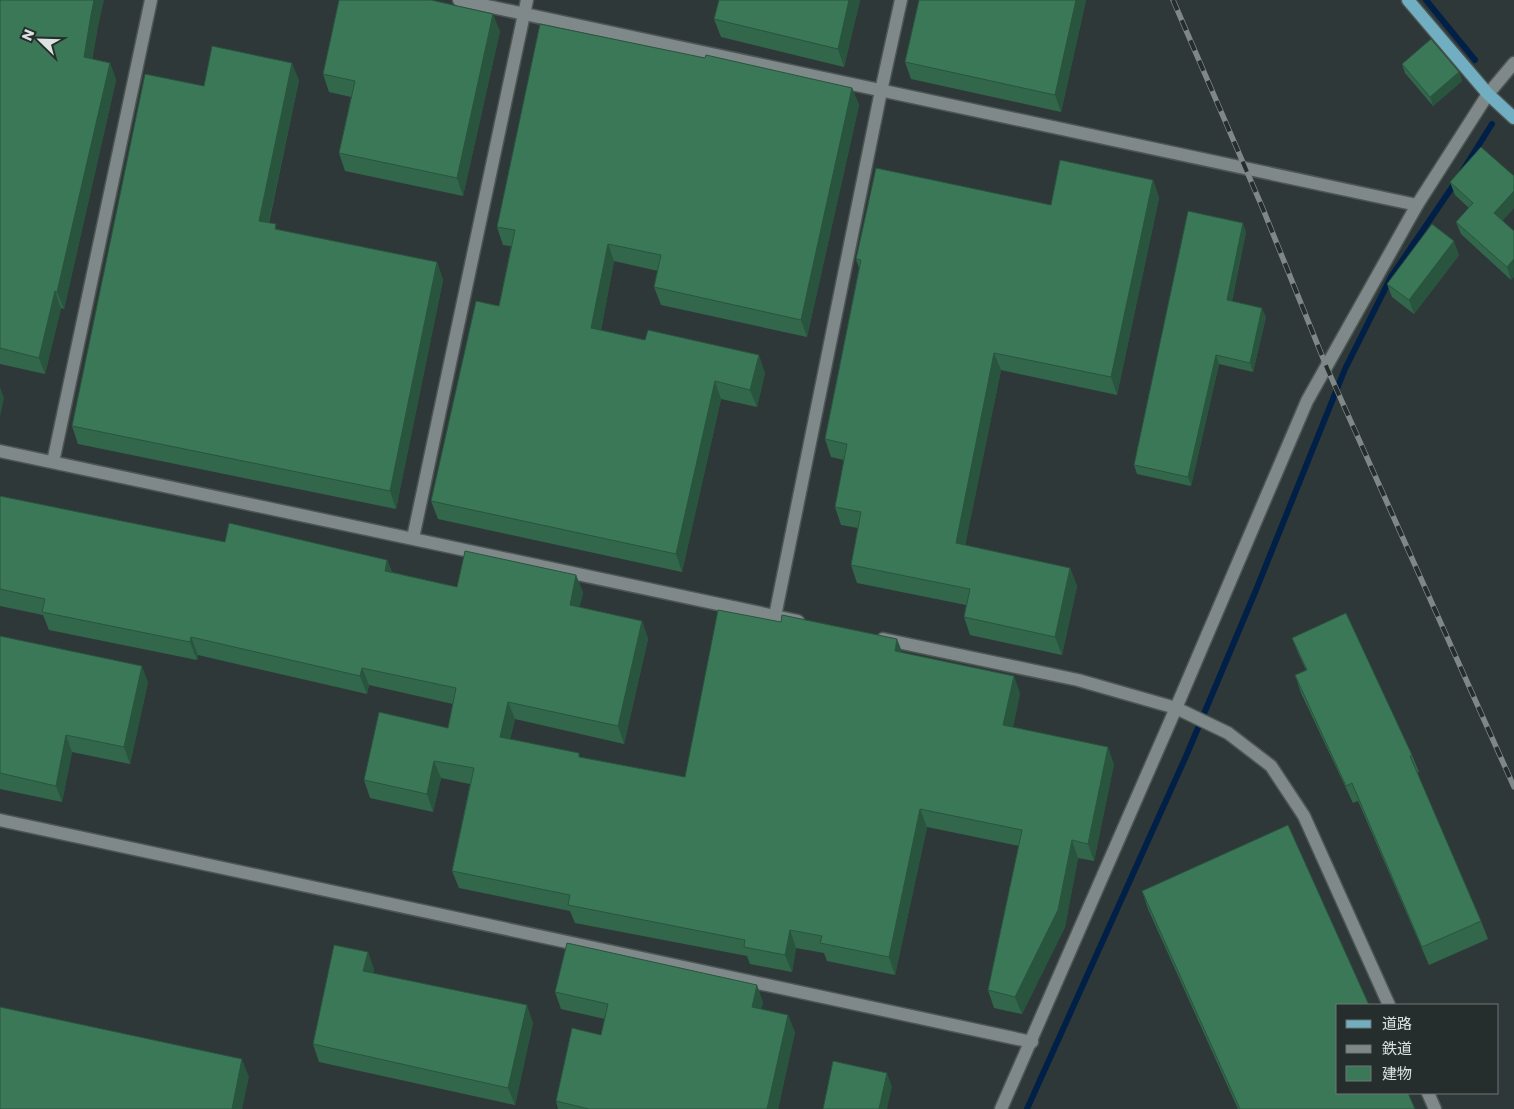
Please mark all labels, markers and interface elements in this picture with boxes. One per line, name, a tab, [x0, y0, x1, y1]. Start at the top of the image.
north arrow	[15, 15, 65, 65]
text: N	[17, 26, 39, 44]
legend	[1336, 1004, 1499, 1094]
text: 道路	[1382, 1013, 1412, 1034]
text: 鉄道	[1382, 1038, 1412, 1059]
text: 建物	[1382, 1063, 1412, 1084]

